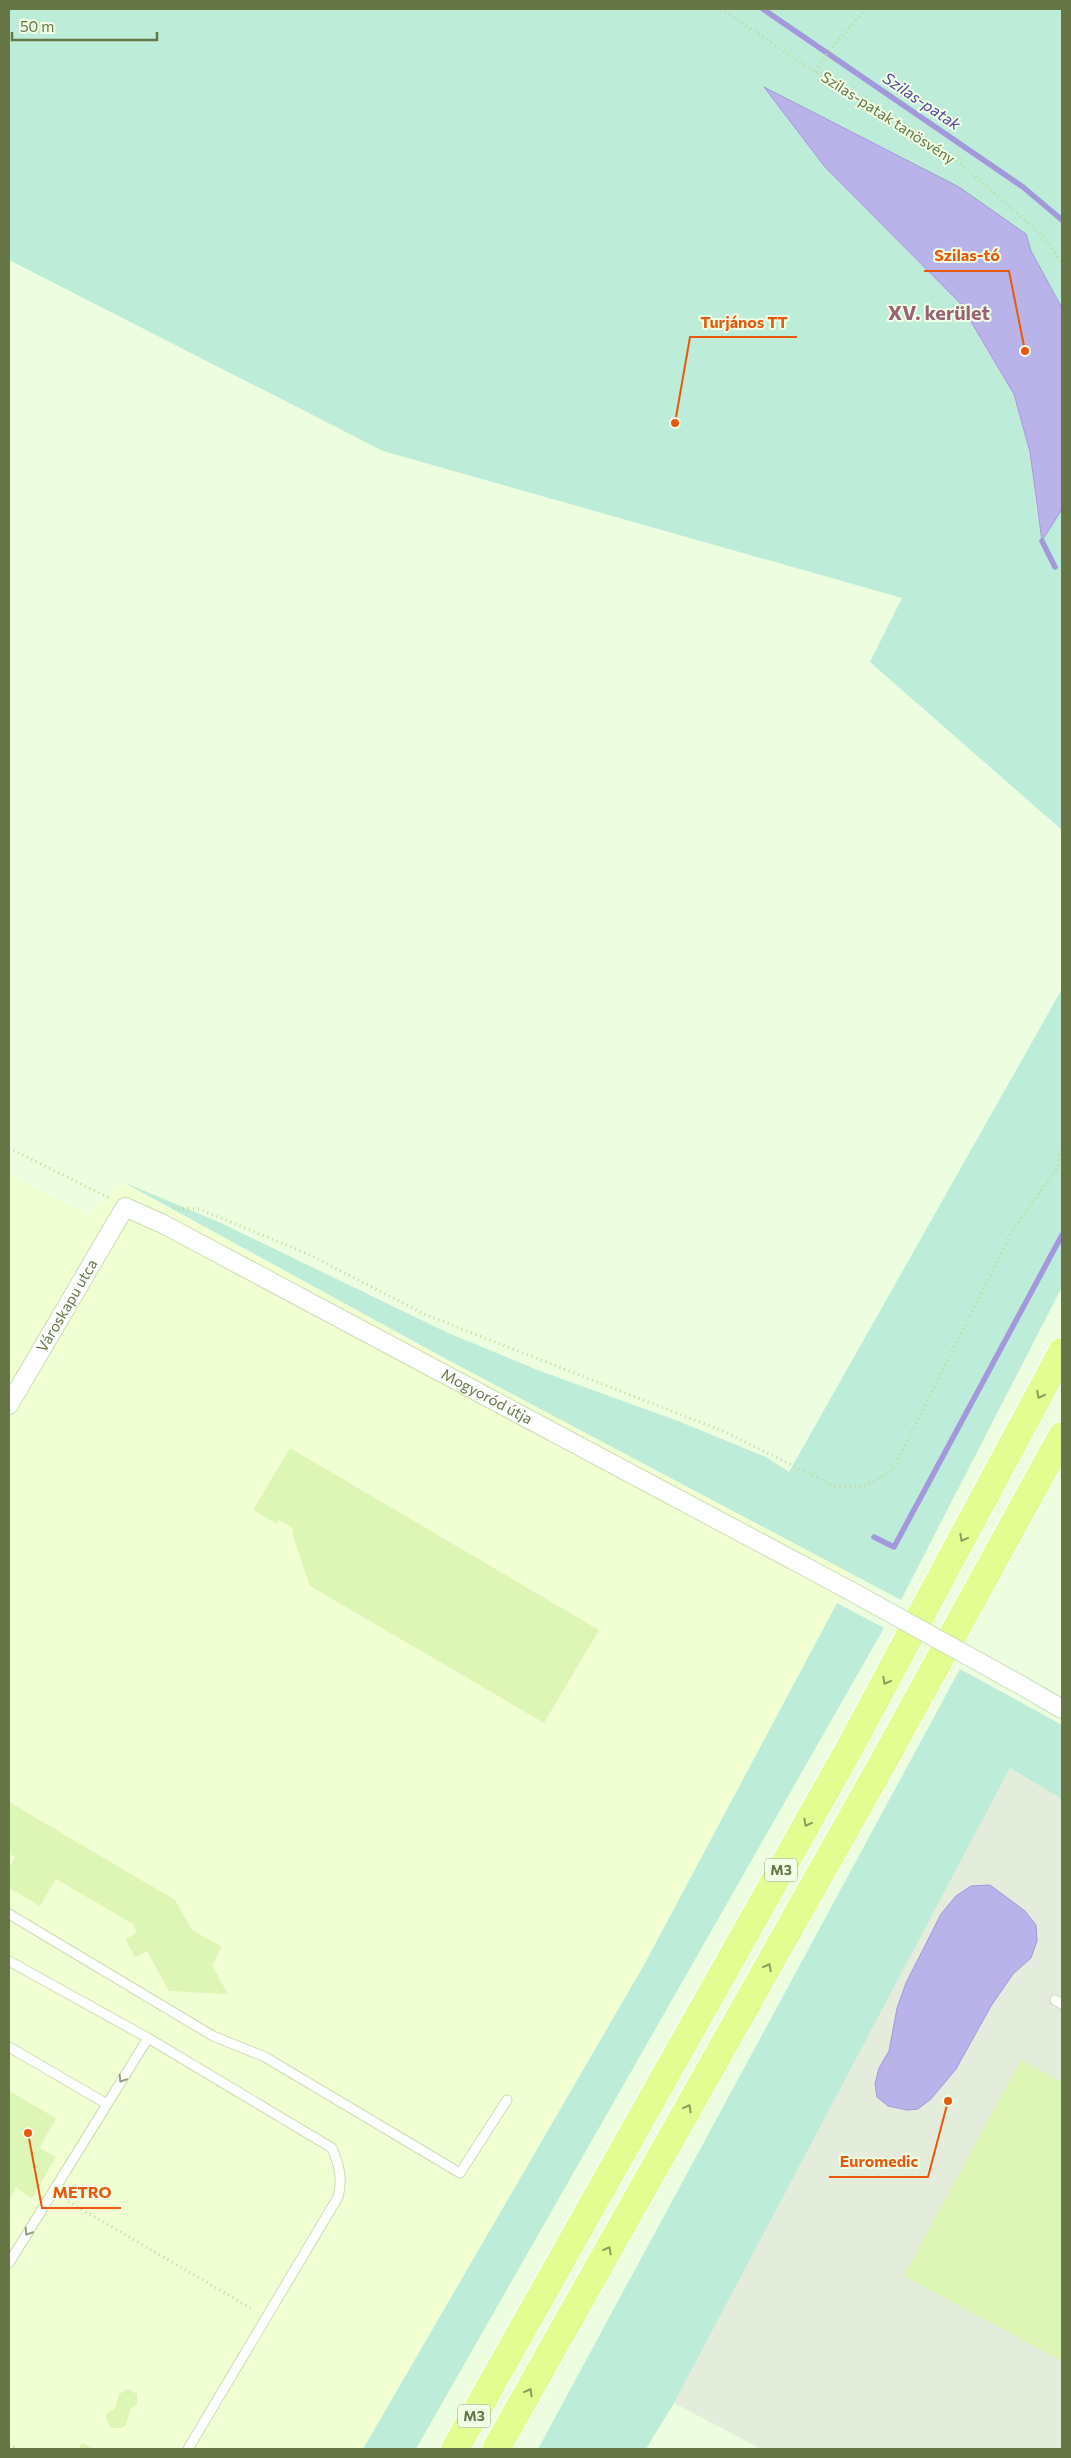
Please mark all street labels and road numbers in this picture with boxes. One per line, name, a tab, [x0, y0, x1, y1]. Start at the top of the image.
street label: Szilas-patak tanösvény	[818, 67, 959, 167]
street label: Városkapu utca	[32, 1256, 100, 1355]
street label: Mogyoród útja	[439, 1364, 536, 1427]
road number: M3	[765, 1858, 797, 1882]
road number: M3	[458, 2404, 490, 2428]

